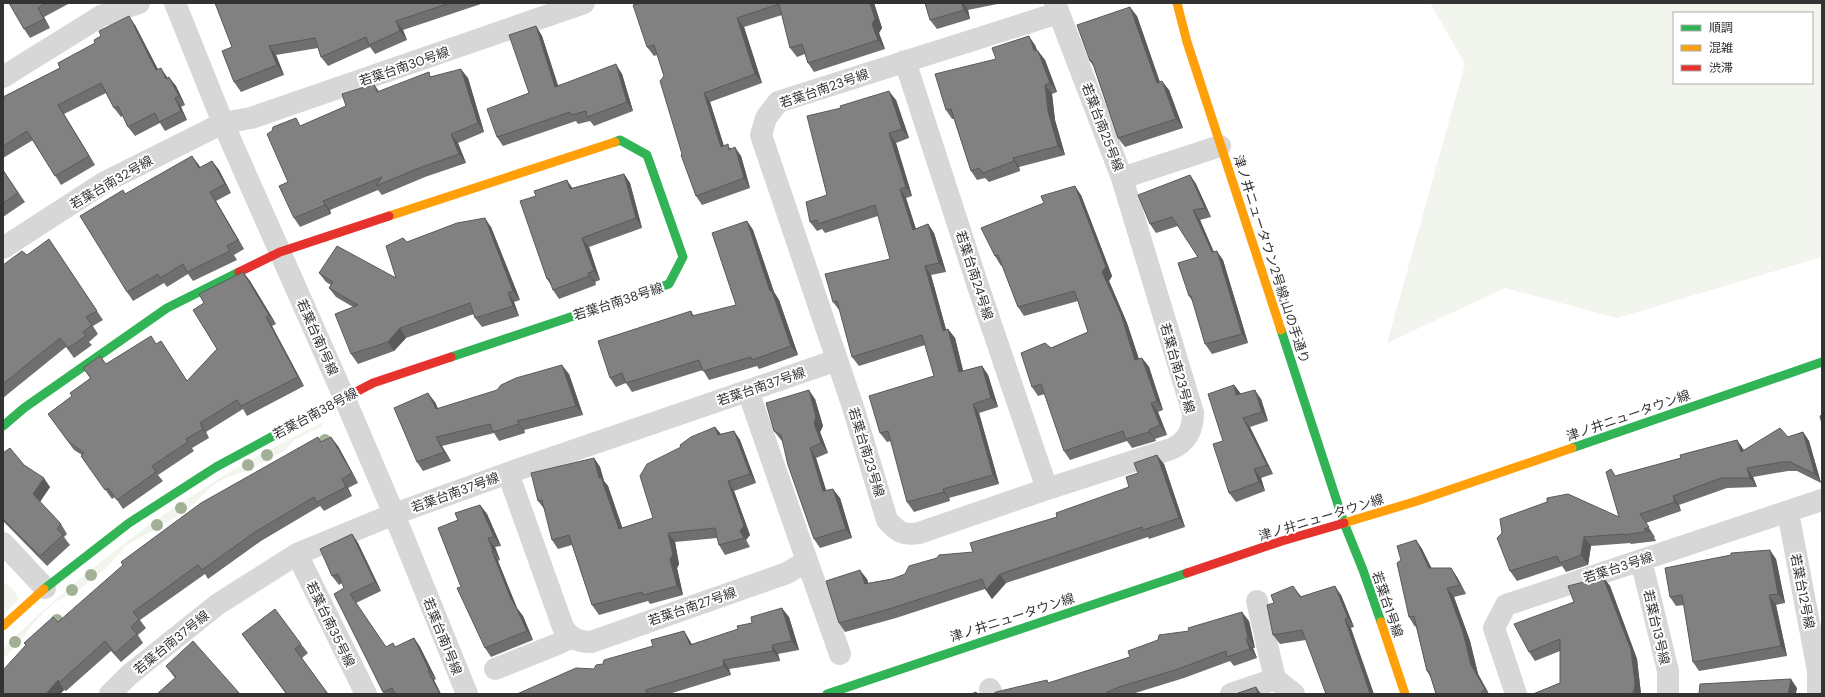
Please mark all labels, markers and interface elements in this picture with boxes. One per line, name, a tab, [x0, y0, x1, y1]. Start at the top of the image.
legend	[1673, 12, 1813, 84]
text: 順調	[1709, 20, 1733, 36]
text: 混雑	[1709, 40, 1733, 56]
street label: 若葉台南30号線	[357, 43, 452, 90]
text: 渋滞	[1709, 60, 1733, 76]
street label: 若葉台南23号線	[777, 65, 871, 112]
street label: 若葉台南25号線	[1078, 81, 1127, 174]
street label: 若葉台南32号線	[67, 152, 156, 213]
street label: 津ノ井ニュータウン2号線;山の手通り	[1230, 153, 1313, 366]
street label: 若葉台南24号線	[952, 228, 997, 322]
street label: 若葉台南38号線	[571, 279, 665, 324]
street label: 若葉台南1号線	[293, 296, 342, 378]
street label: 若葉台南23号線	[1157, 321, 1199, 415]
street label: 若葉台南37号線	[715, 363, 808, 410]
street label: 若葉台南38号線	[270, 384, 361, 443]
street label: 津ノ井ニュータウン線	[1564, 386, 1692, 445]
street label: 若葉台南23号線	[845, 405, 888, 499]
street label: 若葉台南37号線	[409, 469, 501, 516]
street label: 津ノ井ニュータウン線	[1256, 490, 1386, 545]
street label: 若葉台3号線	[1581, 548, 1655, 587]
street label: 若葉台12号線	[1787, 552, 1818, 630]
street label: 若葉台1号線	[1368, 569, 1407, 640]
street label: 若葉台南35号線	[302, 578, 359, 670]
street label: 若葉台南27号線	[646, 583, 739, 630]
street label: 若葉台13号線	[1640, 588, 1673, 666]
street label: 津ノ井ニュータウン線	[948, 589, 1077, 646]
street label: 若葉台南1号線	[419, 595, 466, 677]
street label: 若葉台南37号線	[130, 607, 213, 678]

